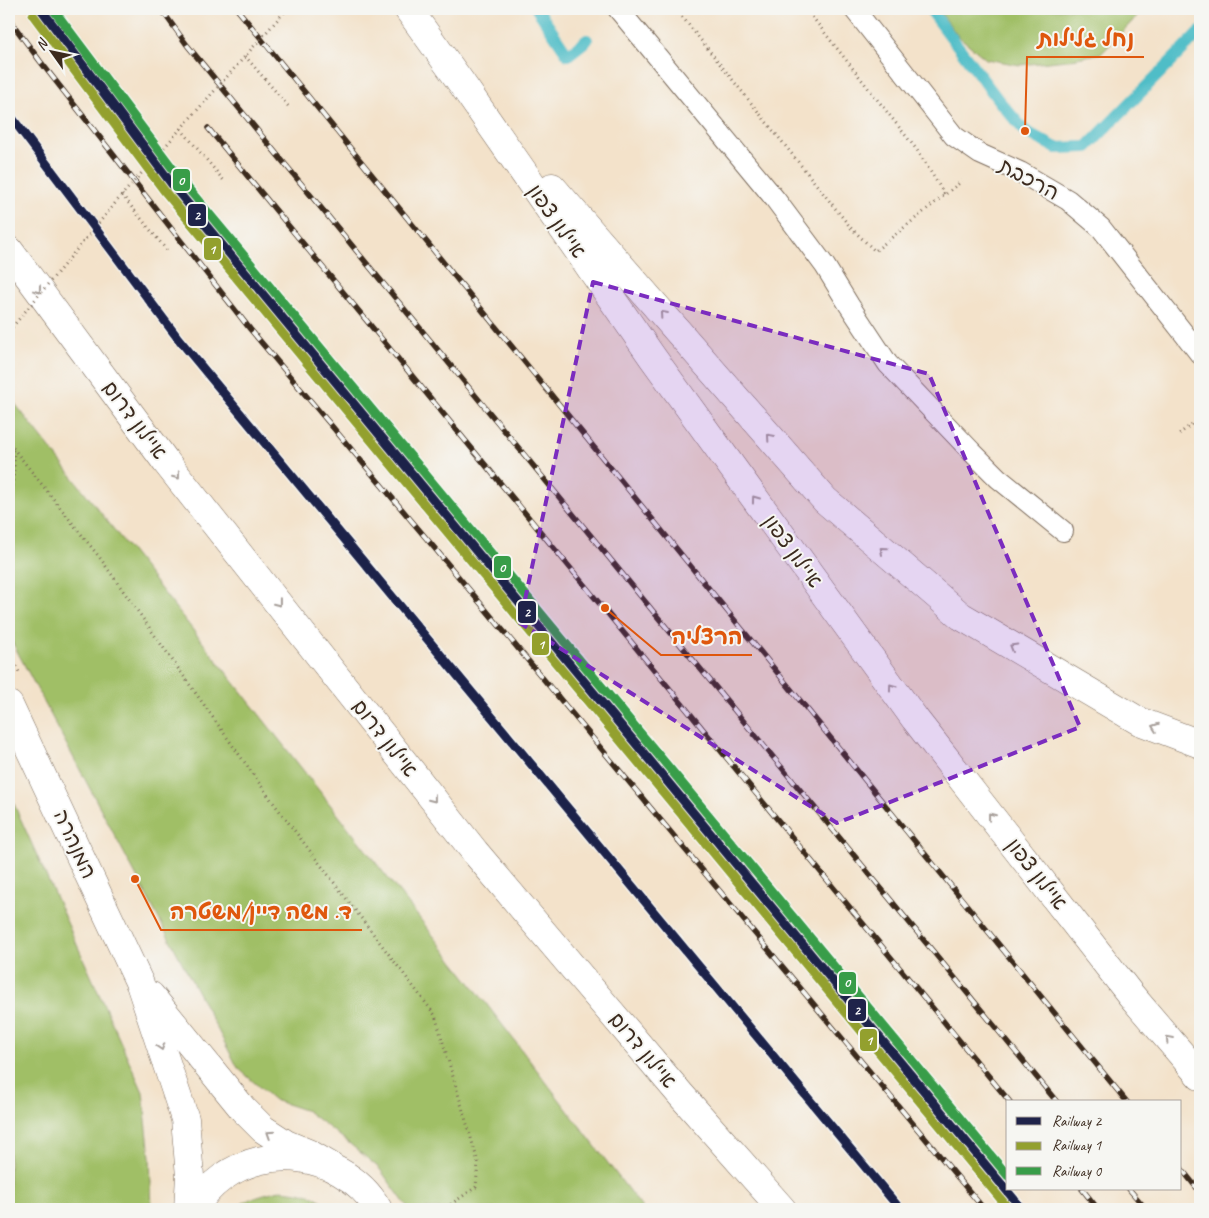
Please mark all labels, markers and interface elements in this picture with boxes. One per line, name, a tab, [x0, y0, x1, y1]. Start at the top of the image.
callout: נחל גלילות	[1027, 20, 1144, 57]
text: נחל גלילות	[1036, 25, 1134, 53]
north arrow	[28, 28, 78, 78]
text: N	[32, 35, 52, 53]
street label: הרכבת	[993, 152, 1064, 206]
line badge: 0	[172, 168, 191, 192]
text: 0	[178, 172, 186, 189]
street label: איילון צפון	[522, 179, 592, 263]
line badge: 2	[187, 203, 207, 227]
text: 2	[194, 207, 202, 224]
line badge: 1	[203, 237, 222, 261]
text: 1	[209, 241, 217, 258]
one-way arrow	[32, 284, 41, 294]
one-way arrow	[660, 311, 669, 320]
street label: איילון דרום	[97, 376, 173, 464]
one-way arrow	[767, 434, 776, 443]
one-way arrow	[171, 470, 179, 479]
one-way arrow	[752, 495, 761, 505]
street label: איילון צפון	[758, 509, 828, 593]
one-way arrow	[880, 547, 889, 556]
line badge: 0	[493, 555, 512, 579]
text: 0	[499, 559, 507, 576]
one-way arrow	[272, 597, 280, 606]
line badge: 2	[517, 600, 537, 624]
text: 2	[524, 604, 532, 621]
callout: הרצליה	[661, 618, 752, 655]
text: הרצליה	[672, 623, 742, 651]
line badge: 1	[531, 632, 550, 656]
text: 1	[538, 636, 546, 653]
one-way arrow	[1010, 644, 1019, 654]
one-way arrow	[889, 683, 898, 693]
street label: איילון דרום	[347, 694, 423, 782]
one-way arrow	[1151, 723, 1159, 733]
one-way arrow	[428, 793, 436, 802]
street label: המנהרה	[48, 805, 102, 883]
one-way arrow	[988, 812, 997, 822]
street label: איילון צפון	[1001, 833, 1073, 915]
callout: ד. משה דיין/משטרה	[161, 893, 362, 930]
text: ד. משה דיין/משטרה	[170, 898, 352, 926]
line badge: 0	[838, 971, 857, 995]
text: 0	[844, 974, 852, 991]
line badge: 2	[847, 998, 867, 1022]
text: 2	[854, 1002, 862, 1019]
street label: איילון דרום	[604, 1007, 682, 1093]
line badge: 1	[859, 1028, 878, 1052]
text: 1	[866, 1032, 874, 1049]
one-way arrow	[1165, 1035, 1174, 1044]
one-way arrow	[155, 1042, 165, 1050]
legend	[1006, 1100, 1182, 1190]
text: Railway 2	[1052, 1112, 1102, 1131]
one-way arrow	[267, 1130, 276, 1140]
text: Railway 1	[1052, 1136, 1102, 1155]
text: Railway 0	[1052, 1162, 1102, 1181]

